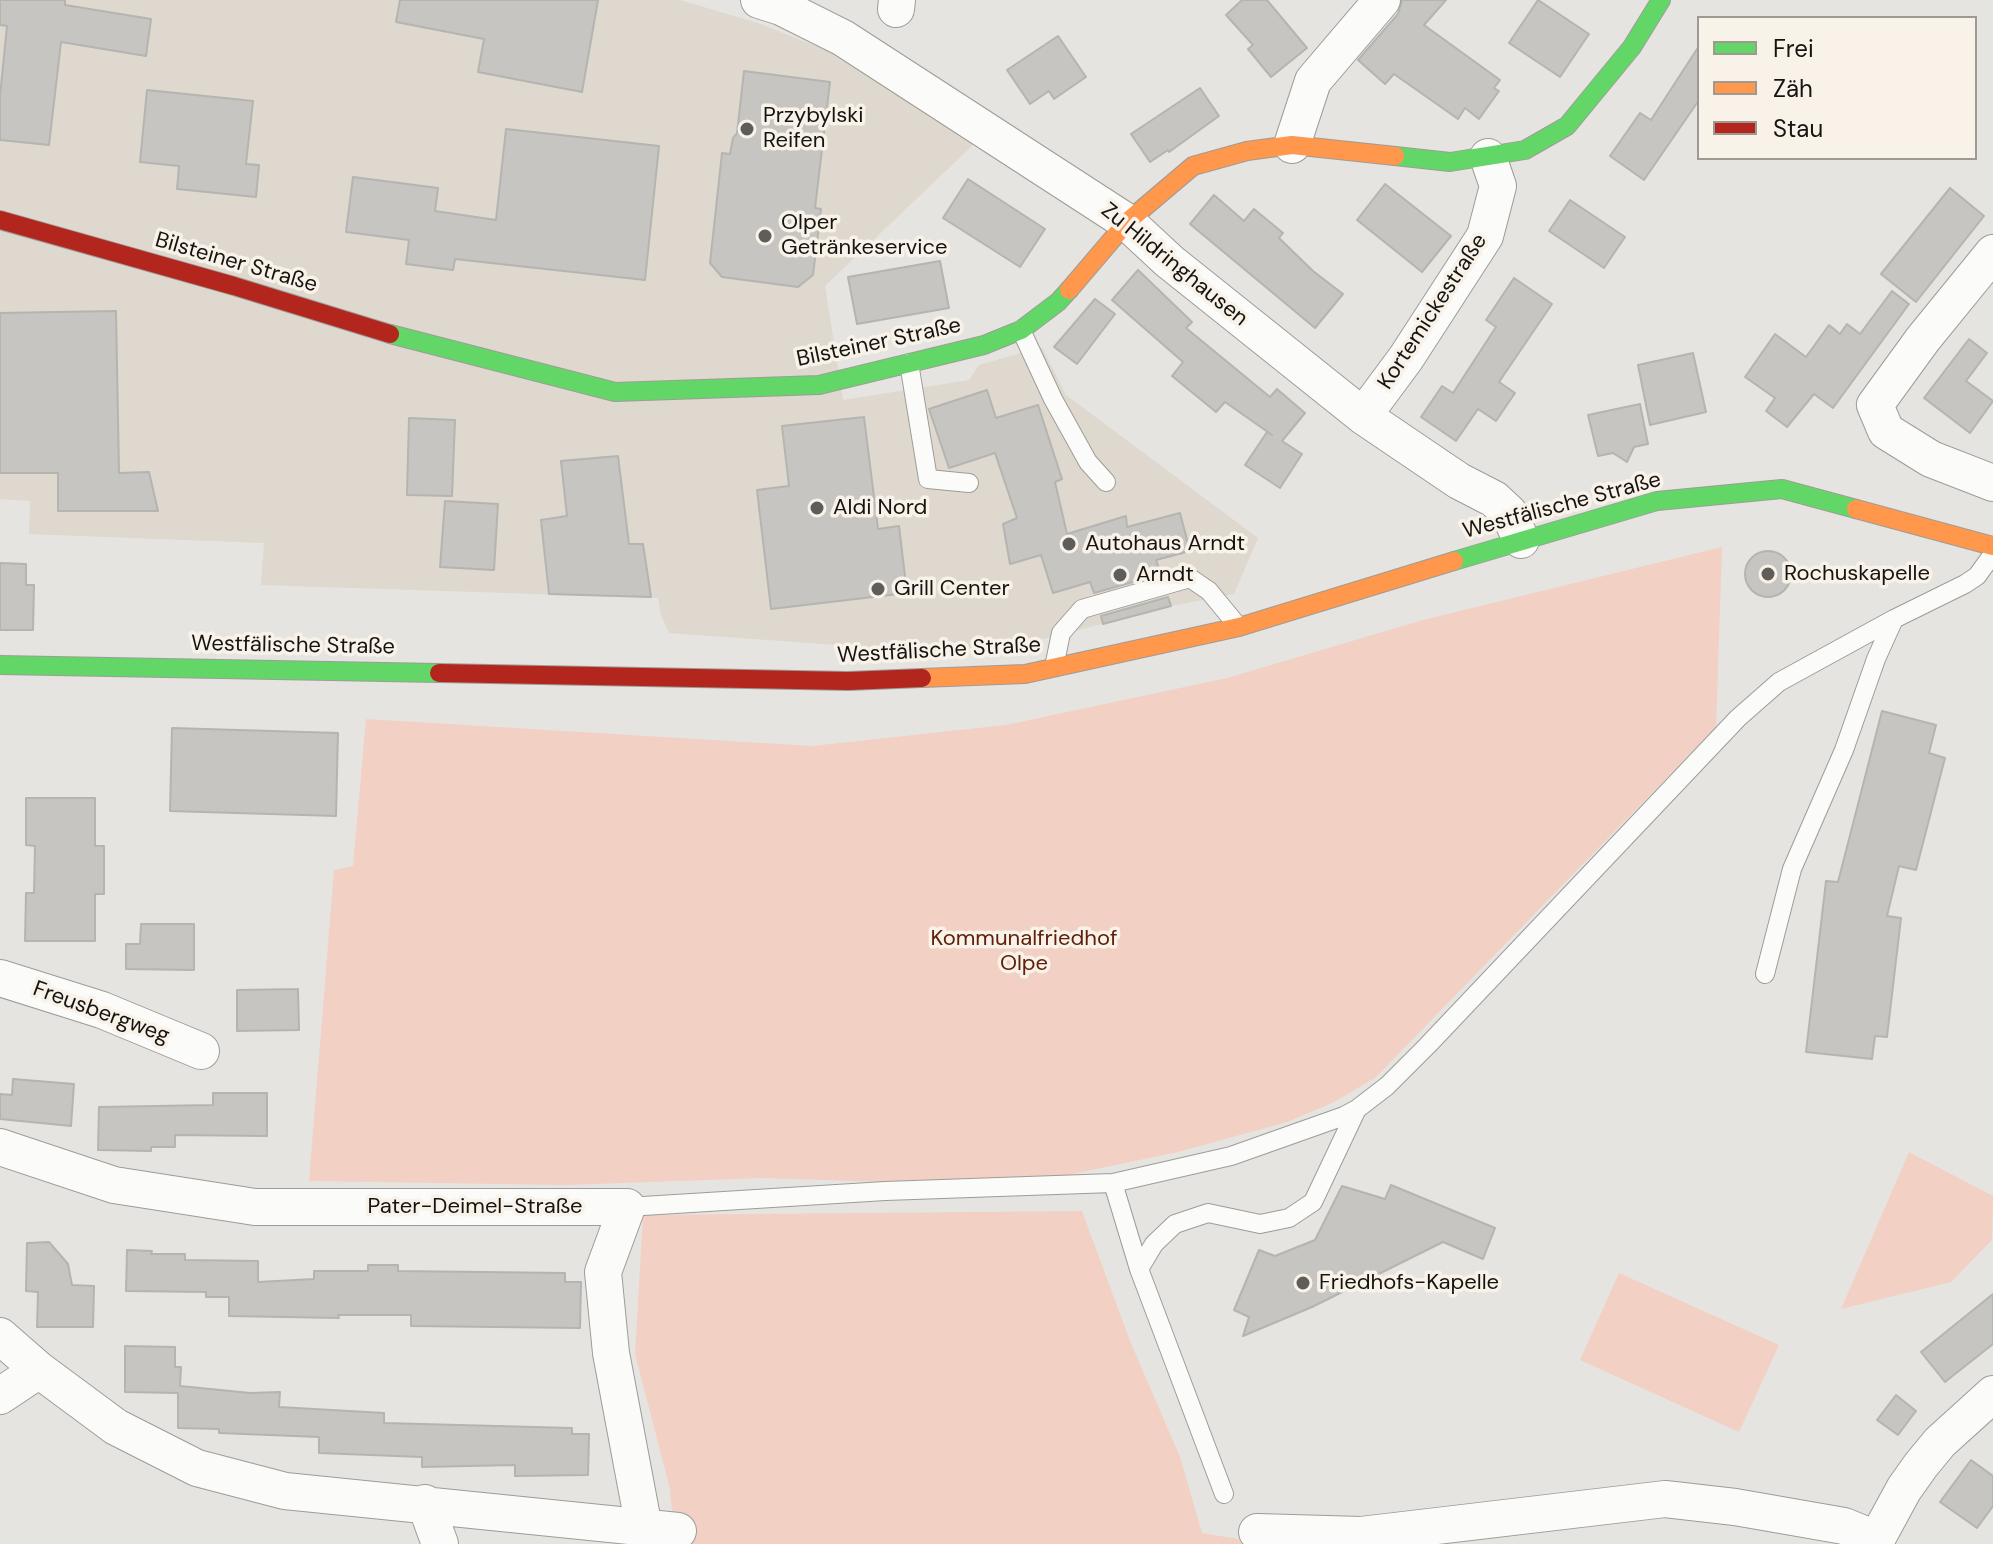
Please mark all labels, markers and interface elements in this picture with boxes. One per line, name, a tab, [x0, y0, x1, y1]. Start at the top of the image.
legend	[1697, 16, 1977, 160]
text: Frei	[1773, 33, 1814, 64]
text: Zäh	[1773, 73, 1813, 104]
place label: Przybylski Reifen	[763, 103, 864, 154]
text: Stau	[1773, 113, 1823, 144]
marker: Przybylski Reifen	[738, 120, 756, 138]
street label: Zu Hildringhausen	[1095, 198, 1253, 332]
place label: Olper Getränkeservice	[781, 210, 948, 262]
street label: Bilsteiner Straße	[152, 227, 320, 299]
marker: Olper Getränkeservice	[756, 227, 774, 245]
street label: Kortemickestraße	[1373, 229, 1493, 395]
street label: Bilsteiner Straße	[794, 313, 964, 373]
street label: Westfälische Straße	[1460, 467, 1664, 545]
place label: Aldi Nord	[833, 495, 927, 521]
marker: Aldi Nord	[808, 499, 826, 517]
place label: Autohaus Arndt	[1085, 531, 1245, 557]
marker: Autohaus Arndt	[1060, 535, 1078, 553]
place label: Rochuskapelle	[1784, 561, 1930, 587]
place label: Arndt	[1136, 562, 1194, 588]
marker: Rochuskapelle	[1759, 565, 1777, 583]
marker: Arndt	[1111, 566, 1129, 584]
place label: Grill Center	[894, 576, 1010, 602]
marker: Grill Center	[869, 580, 887, 598]
street label: Westfälische Straße	[191, 631, 395, 661]
street label: Westfälische Straße	[837, 632, 1041, 670]
park label: Kommunalfriedhof Olpe	[931, 926, 1117, 978]
street label: Freusbergweg	[29, 976, 173, 1050]
street label: Pater-Deimel-Straße	[368, 1194, 582, 1220]
place label: Friedhofs-Kapelle	[1319, 1270, 1499, 1296]
marker: Friedhofs-Kapelle	[1294, 1274, 1312, 1292]

